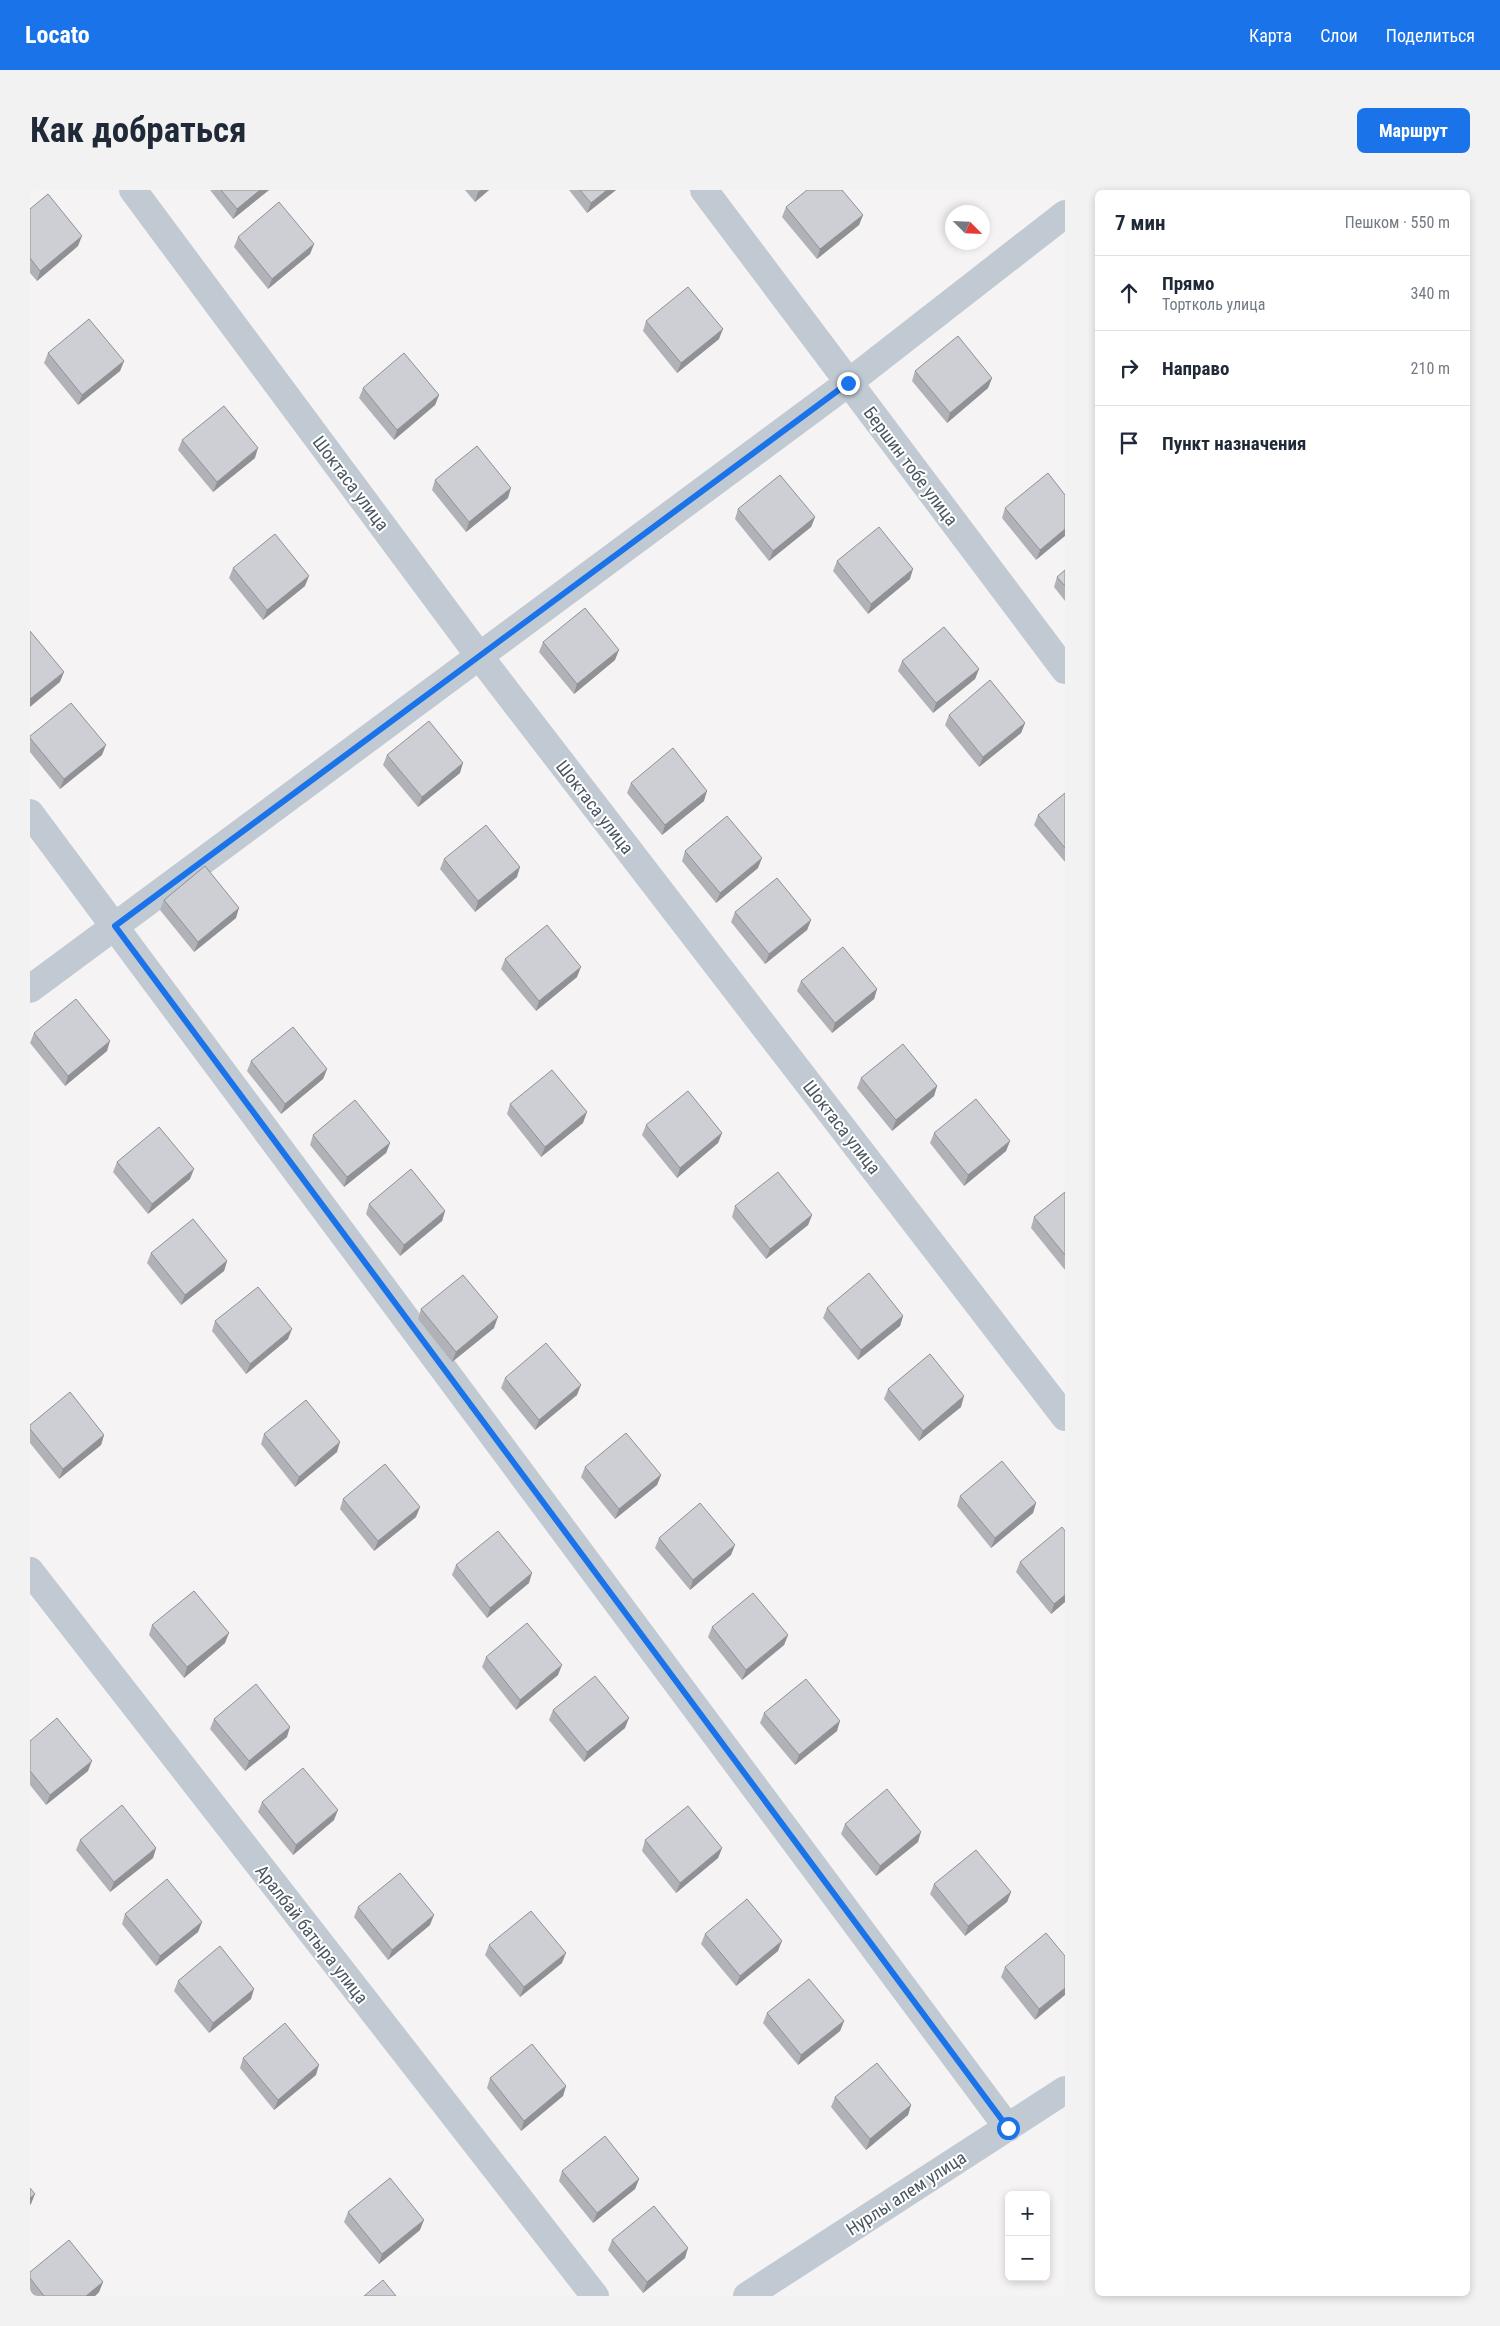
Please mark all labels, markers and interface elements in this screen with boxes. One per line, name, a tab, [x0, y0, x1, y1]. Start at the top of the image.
text: Locato	[25, 21, 90, 49]
text: Карта	[1249, 25, 1292, 46]
text: Слои	[1320, 25, 1358, 46]
text: Поделиться	[1386, 25, 1475, 46]
button: Маршрут	[1357, 108, 1470, 153]
text: Как добраться	[30, 110, 246, 151]
north arrow	[945, 205, 990, 250]
text: 7 мин	[1115, 211, 1165, 235]
text: Пешком · 550 m	[1345, 213, 1450, 232]
text: Прямо	[1162, 272, 1215, 295]
icon: ahead	[1115, 279, 1143, 307]
text: 340 m	[1411, 284, 1450, 303]
text: Тортколь улица	[1162, 295, 1265, 314]
icon: right	[1115, 354, 1143, 382]
text: Направо	[1162, 357, 1229, 380]
text: 210 m	[1411, 359, 1450, 378]
route end	[837, 372, 860, 395]
street label: Бершин тобе улица	[859, 402, 963, 530]
icon: arrive	[1115, 429, 1143, 457]
street label: Шоктаса улица	[309, 432, 393, 534]
text: Пункт назначения	[1162, 432, 1306, 455]
street label: Шоктаса улица	[552, 756, 638, 858]
street label: Шоктаса улица	[799, 1076, 885, 1178]
street label: Аралбай батыра улица	[251, 1861, 373, 2007]
route start	[997, 2117, 1020, 2140]
street label: Нурлы алем улица	[842, 2146, 970, 2240]
map controls	[1005, 2191, 1050, 2281]
button: +	[1005, 2191, 1050, 2236]
button: −	[1005, 2236, 1050, 2281]

